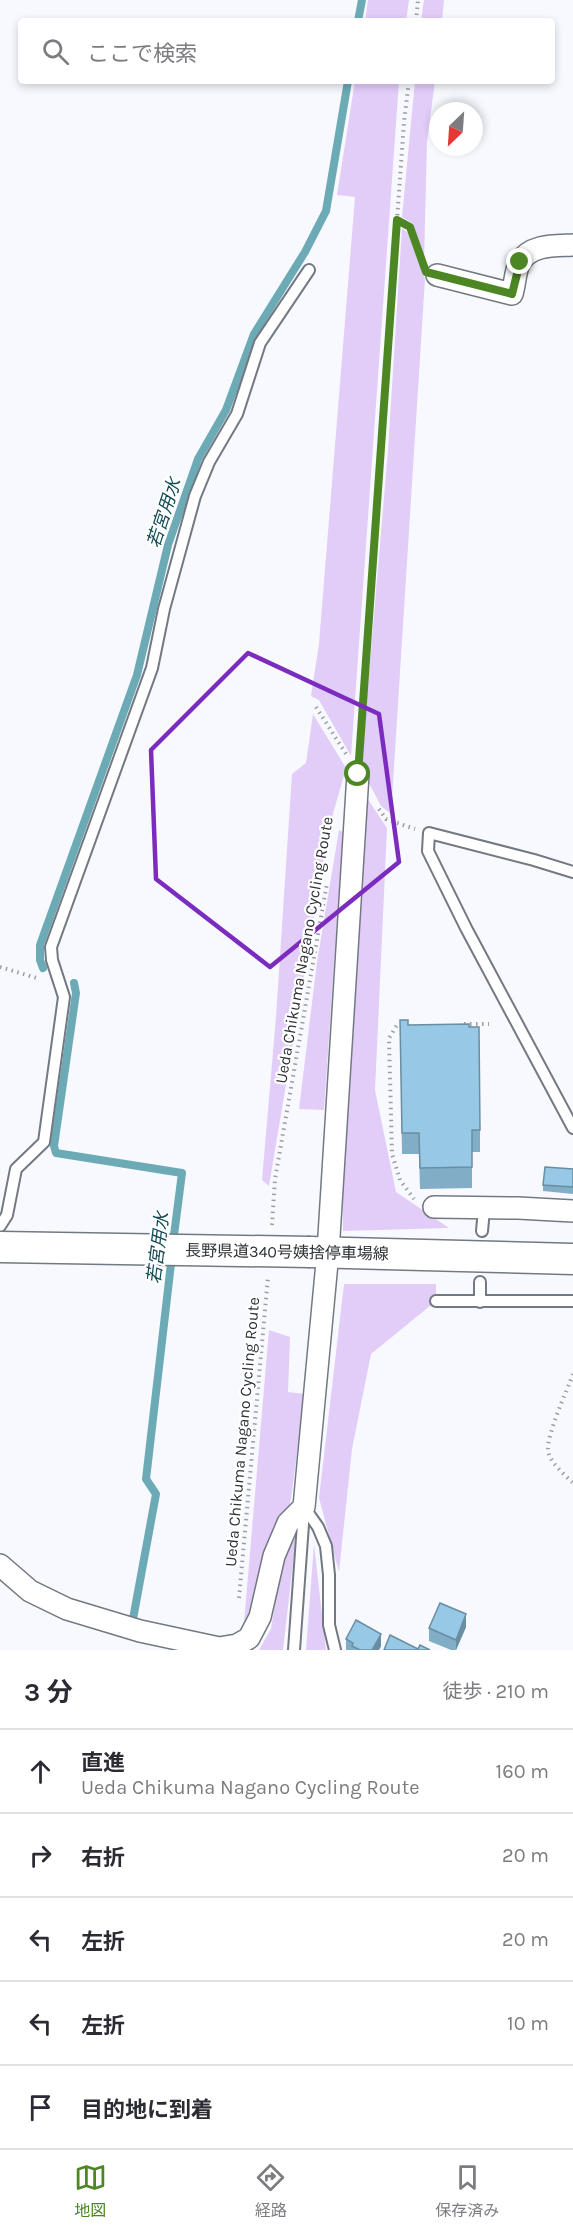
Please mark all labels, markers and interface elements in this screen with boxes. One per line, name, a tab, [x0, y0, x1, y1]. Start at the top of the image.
search box	[18, 18, 555, 84]
icon: search	[39, 35, 72, 68]
text: ここで検索	[87, 41, 197, 67]
north arrow	[429, 102, 483, 156]
route end	[506, 248, 532, 274]
water label: 若宮用水	[142, 473, 186, 551]
route start	[344, 760, 370, 786]
street label: Ueda Chikuma Nagano Cycling Route	[271, 815, 337, 1085]
water label: 若宮用水	[143, 1209, 174, 1285]
street label: 長野県道340号姨捨停車場線	[185, 1241, 389, 1263]
street label: Ueda Chikuma Nagano Cycling Route	[221, 1296, 263, 1568]
text: 3 分	[24, 1677, 73, 1708]
text: 徒歩 · 210 m	[442, 1680, 549, 1703]
text: 直進	[81, 1750, 125, 1776]
icon: ahead	[24, 1755, 57, 1788]
text: 160 m	[496, 1760, 549, 1783]
text: Ueda Chikuma Nagano Cycling Route	[81, 1776, 419, 1799]
icon: right	[24, 1839, 57, 1872]
text: 20 m	[502, 1844, 549, 1867]
text: 右折	[81, 1845, 125, 1871]
icon: left	[24, 1923, 57, 1956]
text: 20 m	[502, 1928, 549, 1951]
text: 左折	[81, 1929, 125, 1955]
icon: left	[24, 2007, 57, 2040]
text: 10 m	[507, 2012, 549, 2035]
text: 左折	[81, 2013, 125, 2039]
icon: arrive	[24, 2091, 57, 2124]
text: 目的地に到着	[81, 2097, 213, 2123]
tab: 地図	[74, 2161, 107, 2221]
tab: 経路	[254, 2161, 287, 2221]
tab: 保存済み	[435, 2161, 499, 2221]

